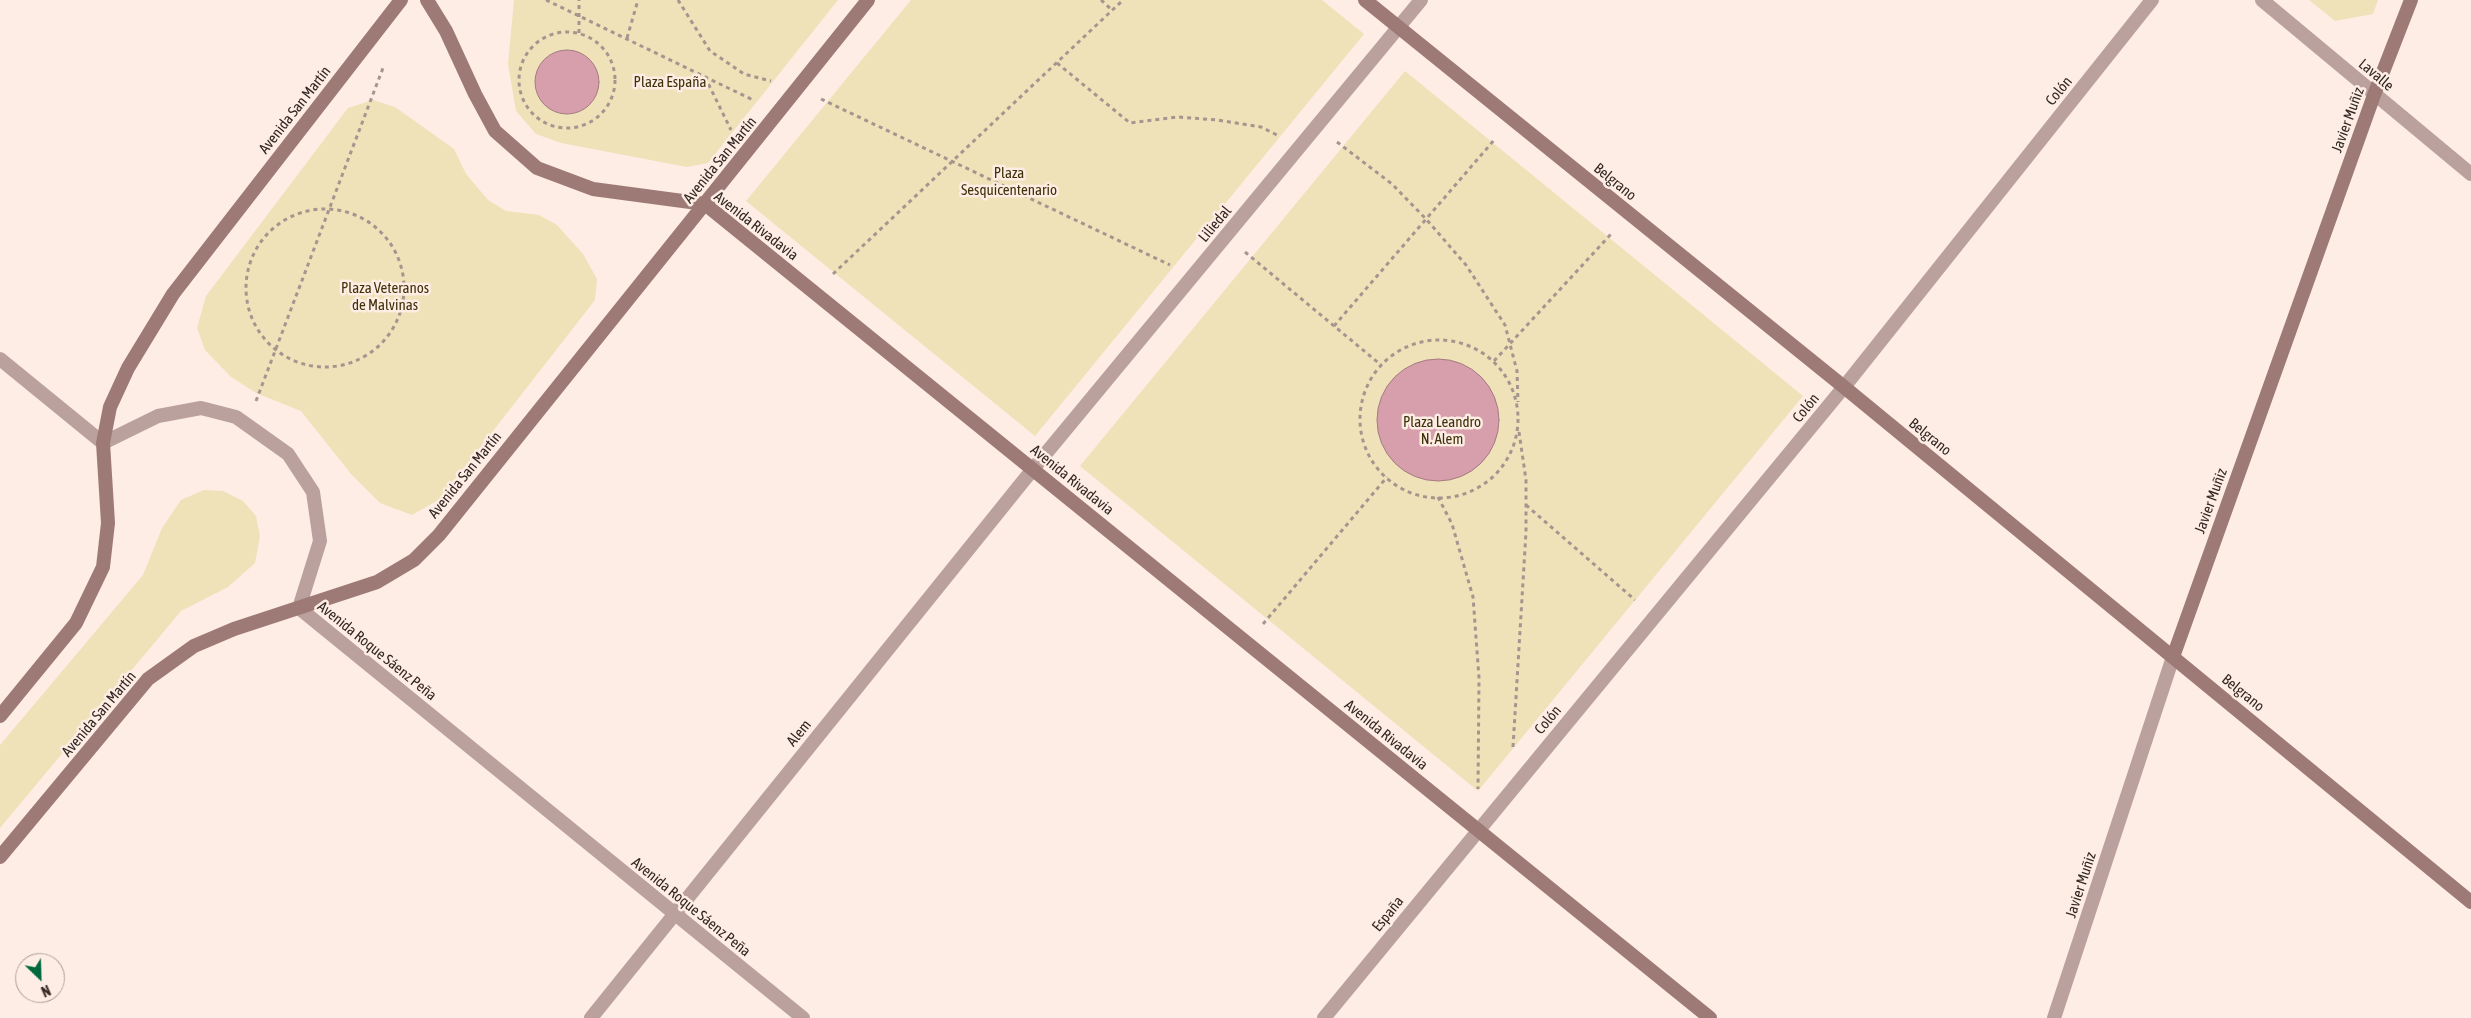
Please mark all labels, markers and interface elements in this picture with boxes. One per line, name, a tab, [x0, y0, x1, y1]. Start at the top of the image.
street label: Lavalle	[2355, 55, 2397, 95]
street label: Avenida San Martín	[255, 63, 335, 157]
park label: Plaza España	[634, 73, 706, 91]
street label: Colón	[2042, 73, 2076, 109]
street label: Javier Muñiz	[2328, 85, 2368, 155]
street label: Avenida San Martín	[680, 113, 760, 207]
street label: Belgrano	[1590, 159, 1640, 205]
park label: Plaza Sesquicentenario	[961, 164, 1057, 199]
street label: Avenida Rivadavia	[710, 188, 802, 264]
street label: Liliedal	[1195, 202, 1235, 246]
park label: Plaza Veteranos de Malvinas	[341, 279, 429, 314]
street label: Colón	[1789, 390, 1823, 426]
park label: Plaza Leandro N. Alem	[1403, 413, 1481, 448]
street label: Belgrano	[1905, 414, 1955, 460]
street label: Avenida San Martín	[425, 428, 505, 522]
street label: Avenida Rivadavia	[1027, 441, 1117, 519]
street label: Javier Muñiz	[2191, 466, 2231, 536]
street label: Avenida Roque Sáenz Peña	[314, 597, 440, 705]
street label: Avenida San Martín	[58, 668, 140, 760]
street label: Belgrano	[2218, 670, 2268, 716]
street label: Avenida Rivadavia	[1341, 696, 1431, 774]
street label: Colón	[1531, 702, 1565, 738]
street label: Alem	[783, 716, 815, 750]
street label: Javier Muñiz	[2062, 850, 2100, 920]
street label: Avenida Roque Sáenz Peña	[628, 853, 754, 961]
street label: España	[1368, 893, 1408, 935]
north arrow	[15, 953, 65, 1003]
text: N	[39, 982, 53, 1000]

